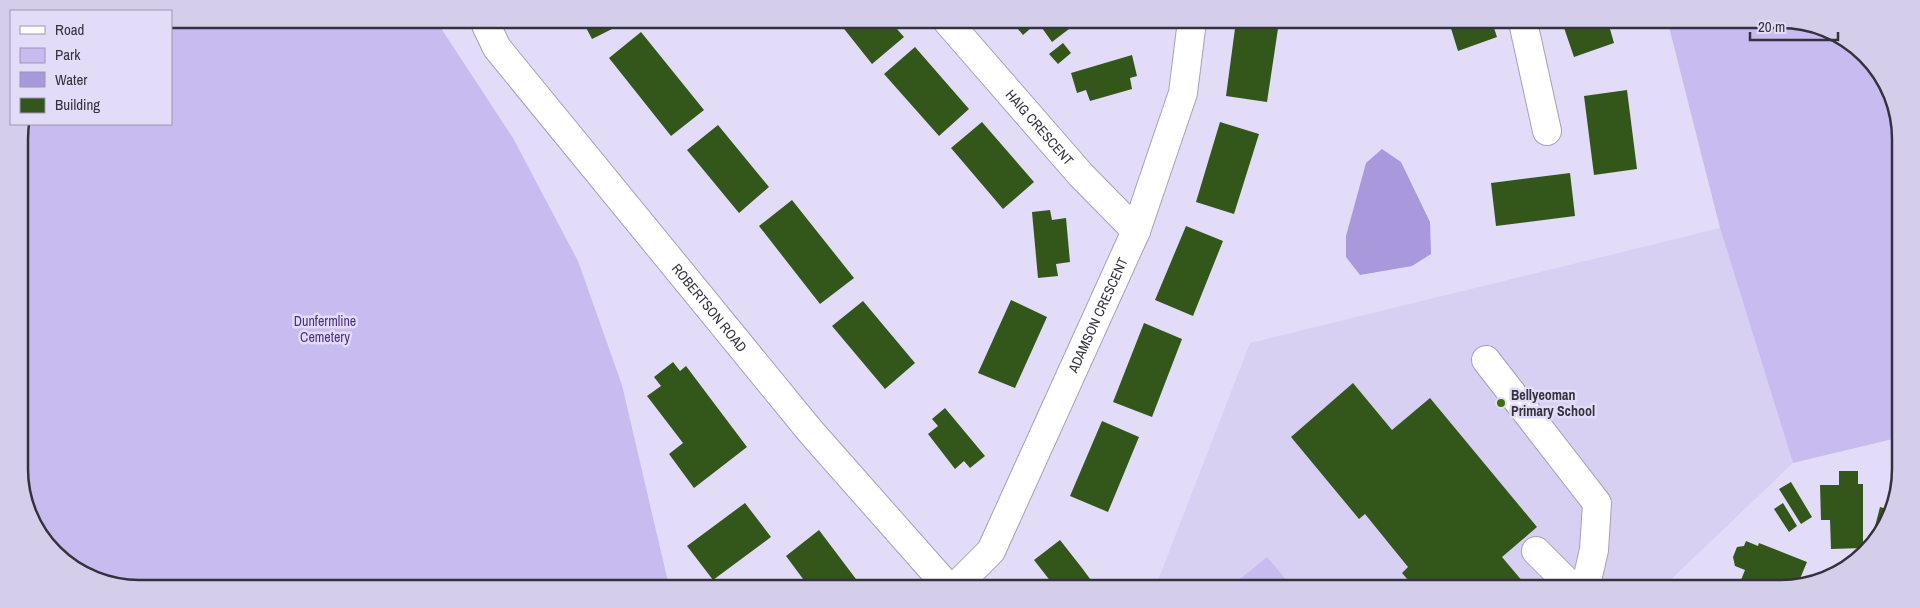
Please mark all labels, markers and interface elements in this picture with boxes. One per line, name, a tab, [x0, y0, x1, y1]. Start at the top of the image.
legend	[10, 10, 172, 125]
scale bar	[1750, 10, 1838, 42]
text: 20 m	[1758, 16, 1785, 37]
text: Road	[55, 19, 84, 40]
text: Park	[55, 44, 81, 65]
text: Water	[55, 69, 87, 90]
street label: HAIG CRESCENT	[1002, 86, 1077, 169]
text: Building	[55, 94, 100, 115]
street label: ADAMSON CRESCENT	[1064, 255, 1132, 376]
street label: ROBERTSON ROAD	[668, 260, 751, 356]
park label: Dunfermline Cemetery	[294, 312, 356, 346]
place label: Bellyeoman Primary School	[1511, 386, 1595, 420]
marker: Bellyeoman Primary School	[1495, 397, 1507, 409]

